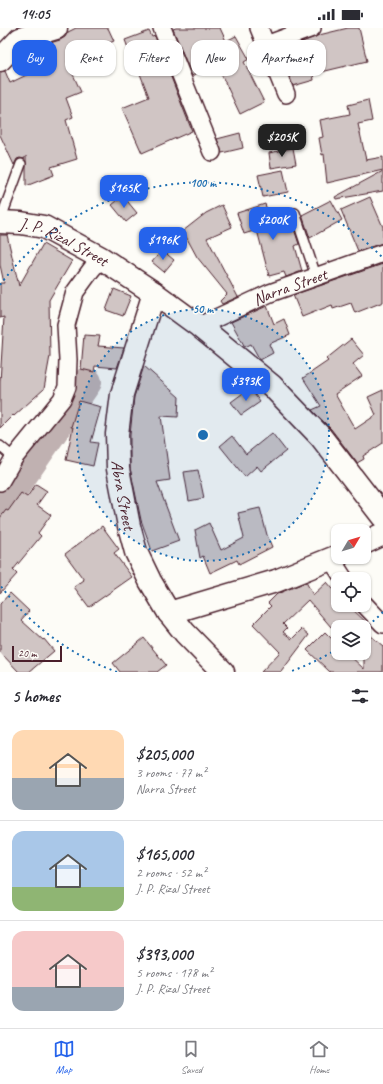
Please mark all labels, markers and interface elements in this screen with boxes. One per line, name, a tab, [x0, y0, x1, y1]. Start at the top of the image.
text: 14:05	[20, 5, 50, 24]
chip: Buy	[12, 40, 57, 76]
chip: Rent	[65, 40, 116, 76]
chip: Filters	[124, 40, 183, 76]
chip: New	[191, 40, 239, 76]
chip: Apartment	[247, 40, 326, 76]
pin: $205K	[254, 124, 310, 158]
text: $205K	[267, 129, 297, 145]
pin: $165K	[96, 175, 152, 209]
text: 100 m	[190, 175, 217, 191]
text: $165K	[109, 180, 139, 196]
pin: $200K	[245, 207, 301, 241]
text: $200K	[258, 212, 288, 228]
street label: J. P. Rizal Street	[17, 213, 114, 272]
pin: $196K	[135, 227, 191, 261]
text: $196K	[148, 232, 178, 248]
street label: Narra Street	[249, 263, 332, 311]
text: 50 m	[193, 301, 214, 317]
pin: $393K	[218, 368, 274, 402]
text: $393K	[231, 373, 261, 389]
centre of rings	[196, 428, 210, 442]
street label: Abra Street	[107, 460, 140, 535]
north arrow	[331, 524, 371, 564]
map controls	[331, 524, 371, 660]
button: locate	[331, 572, 371, 612]
button: layers	[331, 620, 371, 660]
scale bar	[12, 644, 62, 663]
text: 20 m	[18, 646, 37, 660]
icon: filters	[349, 685, 371, 707]
text: 5 homes	[12, 686, 60, 707]
text: $205,000	[136, 744, 193, 765]
icon: home	[44, 746, 92, 794]
text: 3 rooms · 77 m²	[136, 765, 206, 781]
text: Narra Street	[136, 781, 195, 797]
text: $165,000	[136, 844, 193, 865]
icon: home	[44, 847, 92, 895]
text: 2 rooms · 52 m²	[136, 865, 206, 881]
text: J. P. Rizal Street	[136, 881, 210, 897]
text: $393,000	[136, 944, 193, 965]
icon: home	[44, 947, 92, 995]
text: 5 rooms · 178 m²	[136, 965, 212, 981]
text: J. P. Rizal Street	[136, 981, 210, 997]
tab: Map	[53, 1038, 75, 1076]
tab: Saved	[180, 1038, 202, 1076]
tab: Home	[308, 1038, 330, 1076]

